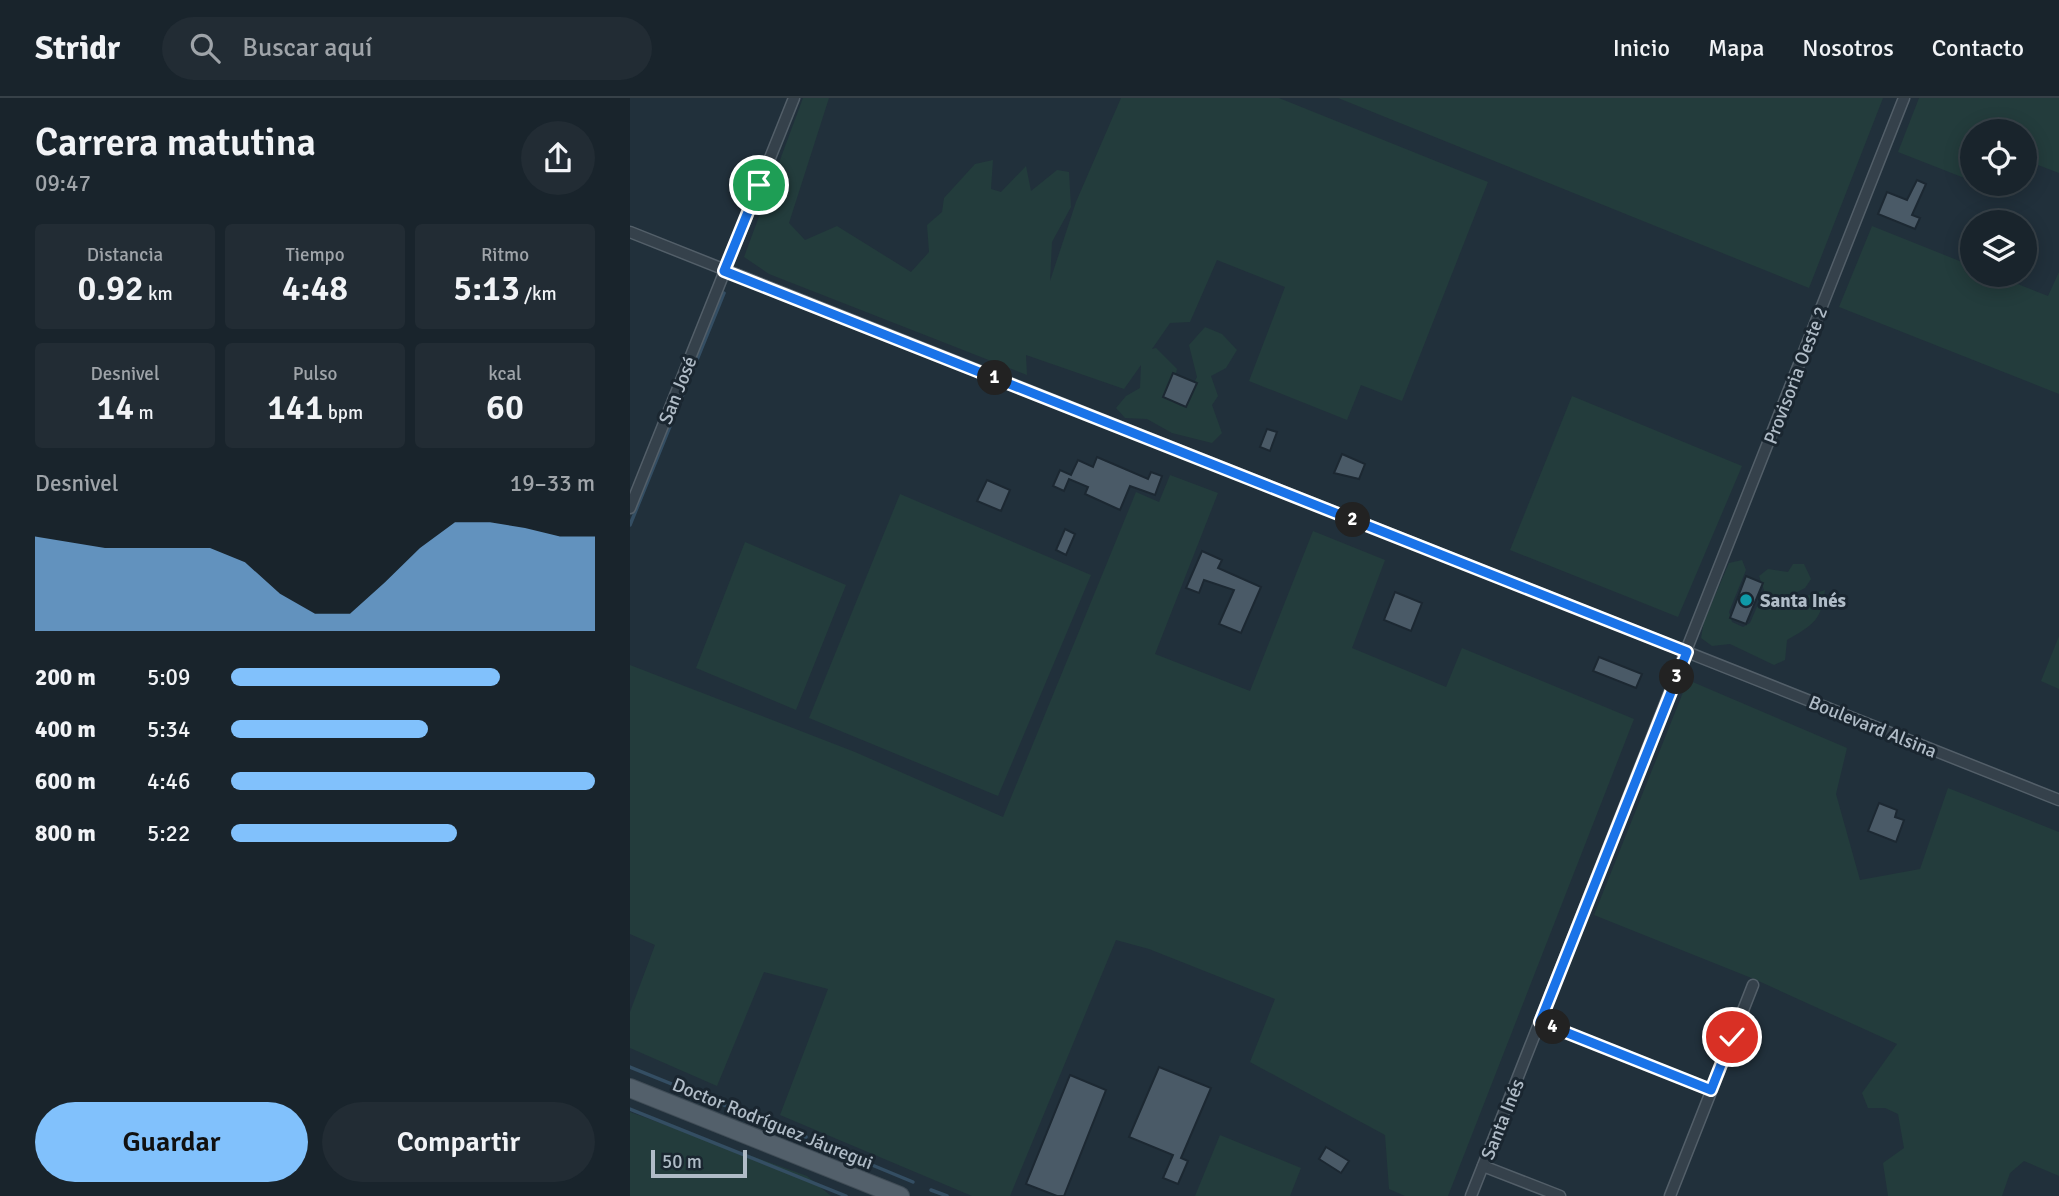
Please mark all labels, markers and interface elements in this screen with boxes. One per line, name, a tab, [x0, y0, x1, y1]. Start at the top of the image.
search box	[162, 17, 652, 80]
text: Stridr	[35, 28, 120, 69]
icon: search	[186, 29, 224, 67]
text: Buscar aquí	[242, 32, 372, 64]
text: Inicio	[1613, 33, 1670, 63]
text: Mapa	[1708, 33, 1764, 63]
text: Nosotros	[1802, 33, 1894, 63]
text: Contacto	[1932, 33, 2024, 63]
text: Carrera matutina	[35, 119, 316, 166]
map controls	[1960, 119, 2037, 287]
button: locate	[1960, 119, 2037, 196]
button: share	[521, 121, 595, 195]
pin	[729, 155, 789, 215]
icon: arrive	[740, 166, 778, 204]
text: 09:47	[35, 169, 91, 198]
button: layers	[1960, 210, 2037, 287]
text: Distancia	[87, 243, 163, 267]
text: Tiempo	[285, 243, 345, 267]
text: Ritmo	[481, 243, 529, 267]
text: 0.92	[77, 267, 144, 310]
text: 4:48	[282, 267, 348, 310]
text: 5:13	[453, 267, 520, 310]
text: km	[144, 282, 173, 306]
text: /km	[520, 282, 557, 306]
street label: Provisoria Oeste 2	[1759, 303, 1833, 448]
street label: San José	[654, 353, 702, 428]
pin: 1	[978, 360, 1012, 396]
text: Desnivel	[91, 362, 159, 386]
text: Pulso	[293, 362, 337, 386]
text: kcal	[488, 362, 522, 386]
text: 1	[989, 365, 1000, 389]
text: 14	[96, 386, 134, 429]
text: 141	[267, 386, 324, 429]
text: 60	[486, 386, 524, 429]
text: m	[134, 401, 154, 425]
text: bpm	[324, 401, 363, 425]
text: Desnivel	[35, 469, 118, 498]
text: 19–33 m	[510, 469, 595, 498]
pin: 2	[1336, 502, 1370, 538]
text: 2	[1347, 507, 1358, 531]
place label: Santa Inés	[1760, 589, 1846, 613]
marker: Santa Inés	[1738, 592, 1754, 608]
pin: 3	[1660, 660, 1694, 694]
text: 200 m	[35, 663, 96, 692]
text: 5:09	[147, 663, 190, 692]
text: 3	[1671, 664, 1682, 688]
street label: Boulevard Alsina	[1805, 690, 1940, 764]
text: 400 m	[35, 715, 96, 744]
text: 5:34	[147, 715, 190, 744]
text: 600 m	[35, 767, 96, 796]
text: 4:46	[147, 767, 190, 796]
text: 800 m	[35, 819, 96, 848]
text: 5:22	[147, 819, 190, 848]
pin	[1702, 1007, 1762, 1067]
pin: 4	[1536, 1010, 1570, 1044]
text: 4	[1547, 1014, 1558, 1038]
icon: check	[1713, 1018, 1751, 1056]
street label: Doctor Rodríguez Jáuregui	[669, 1073, 877, 1175]
street label: Santa Inés	[1476, 1076, 1530, 1163]
button: Guardar	[35, 1102, 308, 1182]
button: Compartir	[322, 1102, 595, 1182]
scale bar	[651, 1147, 747, 1179]
text: 50 m	[662, 1150, 702, 1174]

